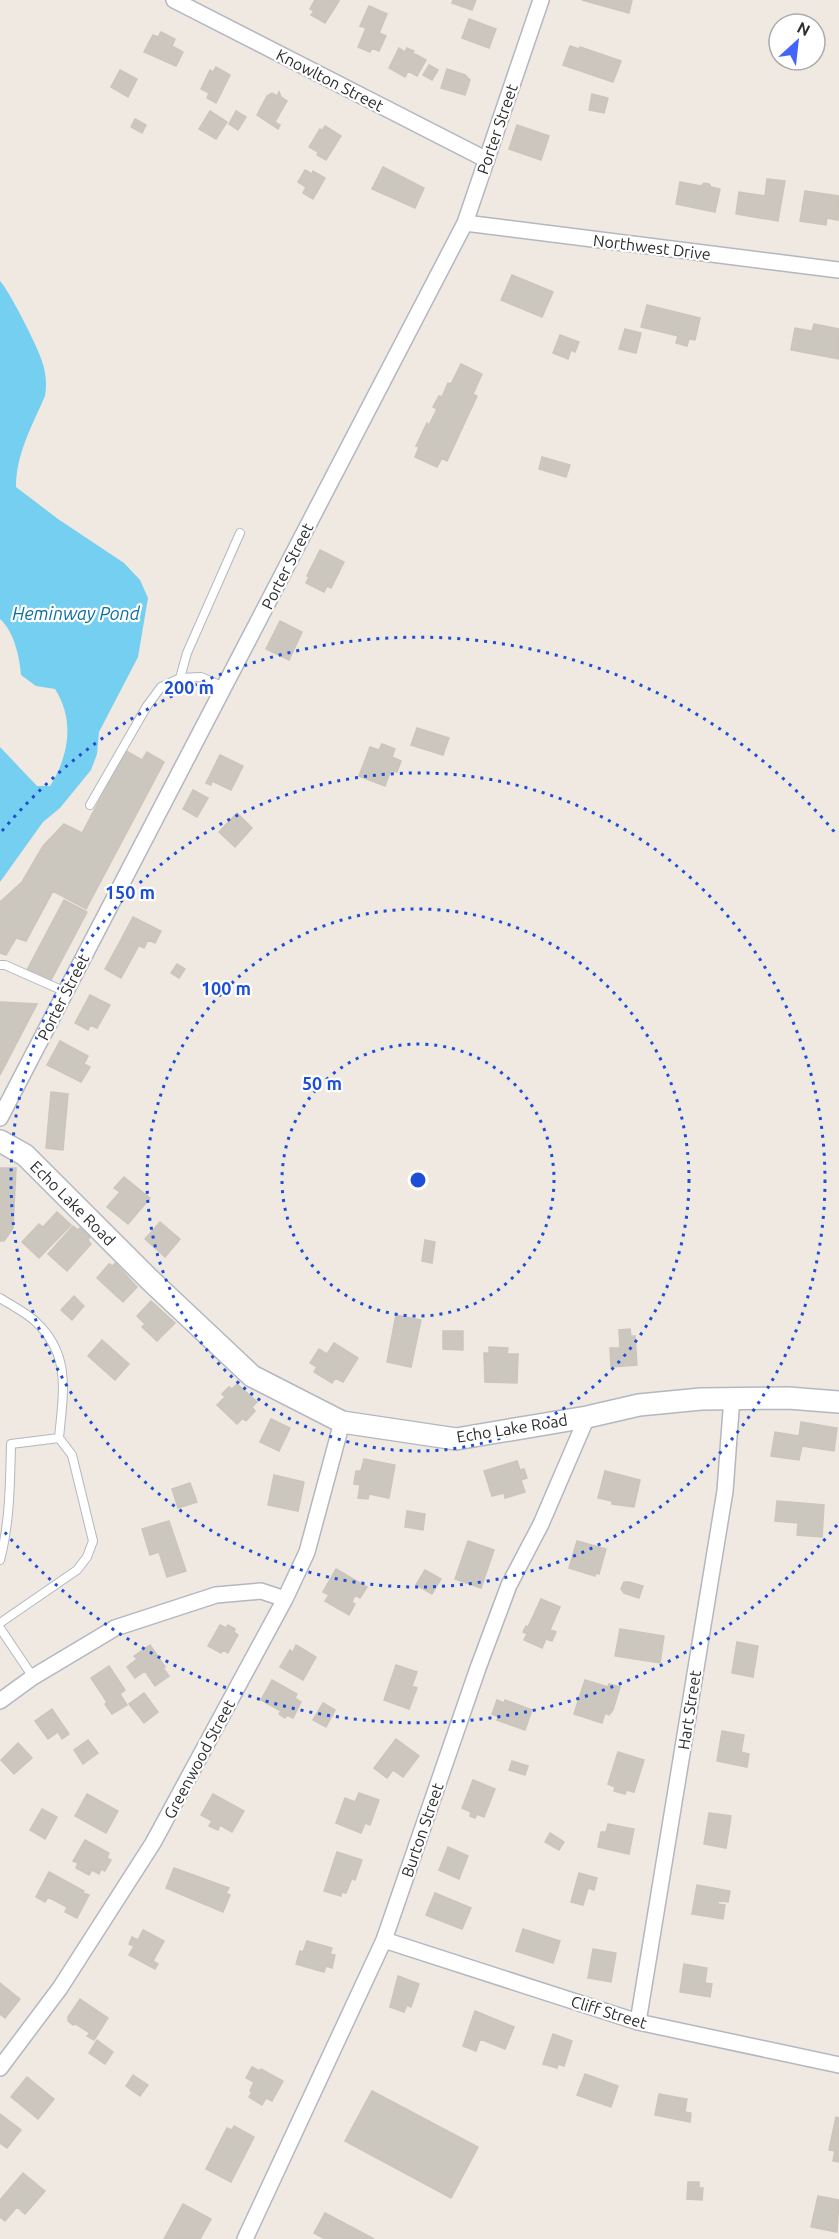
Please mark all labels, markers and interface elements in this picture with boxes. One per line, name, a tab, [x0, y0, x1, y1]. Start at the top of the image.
north arrow	[767, 12, 827, 72]
text: N	[794, 18, 813, 39]
street label: Knowlton Street	[273, 45, 387, 115]
street label: Porter Street	[473, 81, 521, 177]
street label: Northwest Drive	[592, 231, 712, 263]
street label: Porter Street	[258, 519, 317, 612]
water label: Heminway Pond	[12, 603, 141, 623]
text: 200 m	[164, 677, 214, 697]
text: 150 m	[105, 882, 155, 902]
street label: Porter Street	[34, 950, 93, 1043]
text: 100 m	[201, 978, 251, 998]
text: 50 m	[302, 1073, 342, 1093]
street label: Echo Lake Road	[27, 1157, 119, 1249]
centre of rings	[408, 1170, 428, 1190]
street label: Echo Lake Road	[455, 1410, 569, 1446]
street label: Hart Street	[674, 1668, 704, 1751]
street label: Greenwood Street	[160, 1696, 238, 1822]
street label: Burton Street	[397, 1780, 447, 1879]
street label: Cliff Street	[569, 1992, 650, 2032]

